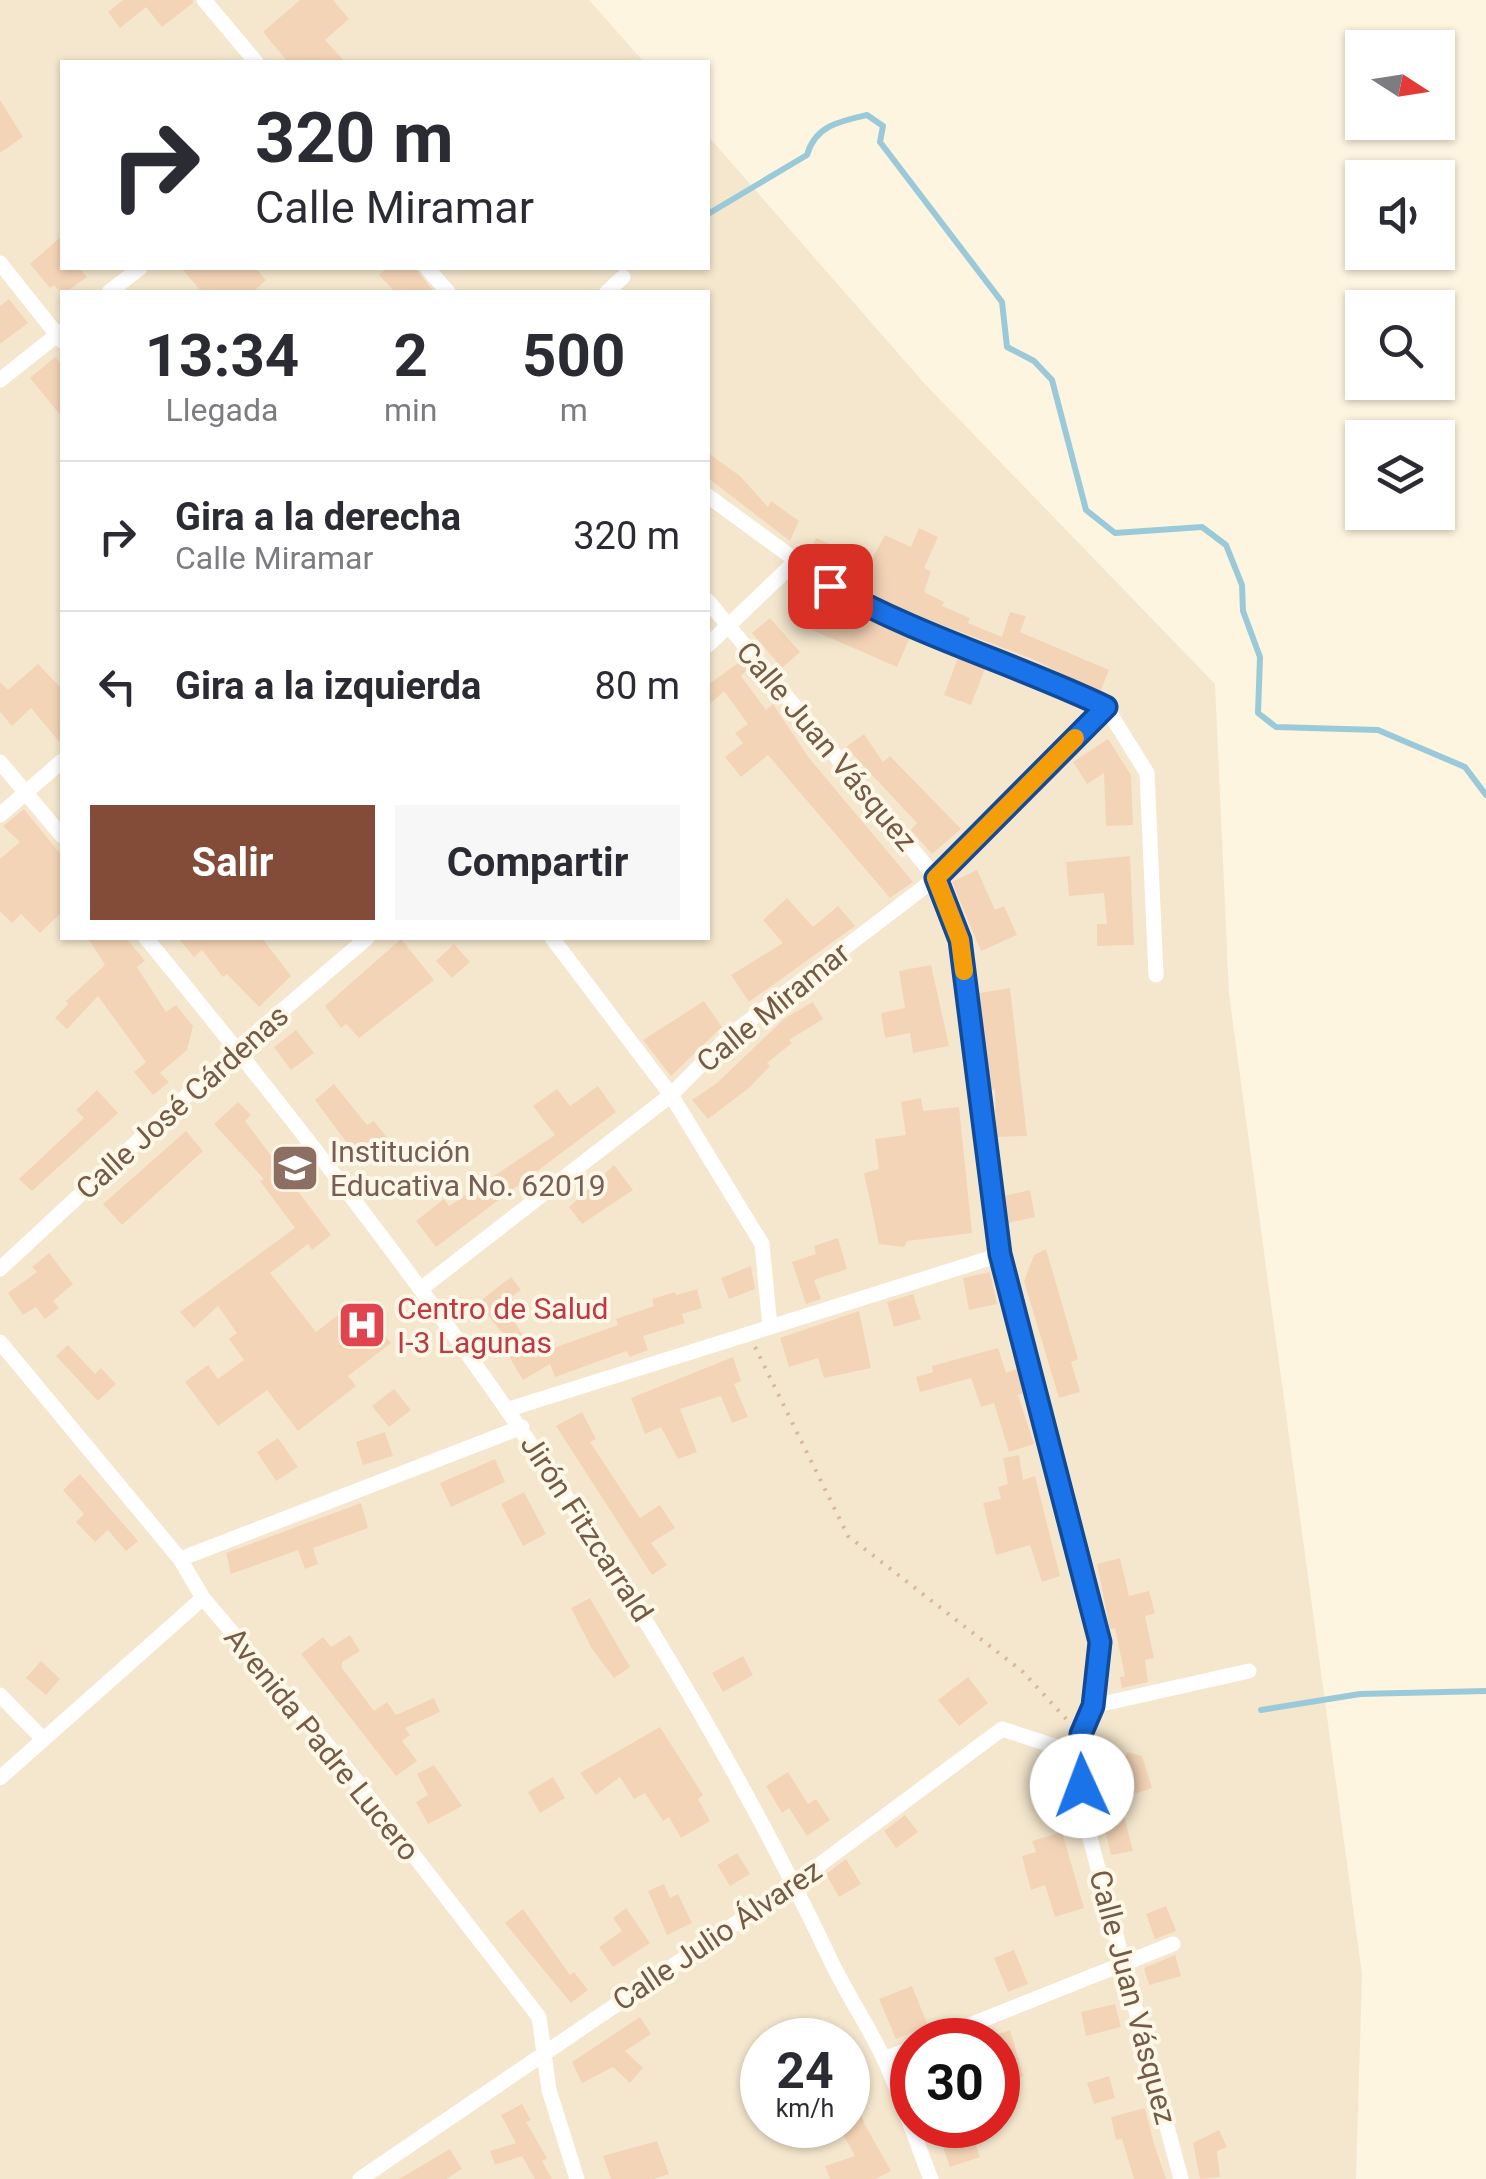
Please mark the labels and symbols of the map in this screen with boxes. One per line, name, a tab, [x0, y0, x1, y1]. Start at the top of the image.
north arrow	[1345, 30, 1455, 140]
pin	[788, 544, 873, 629]
street label: Calle Juan Vásquez	[729, 634, 925, 858]
street label: Calle Miramar	[690, 935, 856, 1079]
street label: Calle José Cárdenas	[69, 998, 295, 1206]
place label: Institución Educativa No. 62019	[330, 1134, 606, 1203]
school or university icon: Institución Educativa No. 62019	[269, 1142, 321, 1194]
place label: Centro de Salud I-3 Lagunas	[397, 1291, 608, 1360]
hospital icon: Centro de Salud I-3 Lagunas	[336, 1299, 388, 1351]
street label: Jirón Fitzcarrald	[514, 1428, 660, 1628]
street label: Avenida Padre Lucero	[217, 1620, 427, 1868]
position arrow	[1030, 1734, 1134, 1838]
street label: Calle Julio Álvarez	[606, 1852, 828, 2018]
street label: Calle Juan Vásquez	[1082, 1866, 1184, 2128]
speed limit sign: 30	[890, 2018, 1020, 2148]

